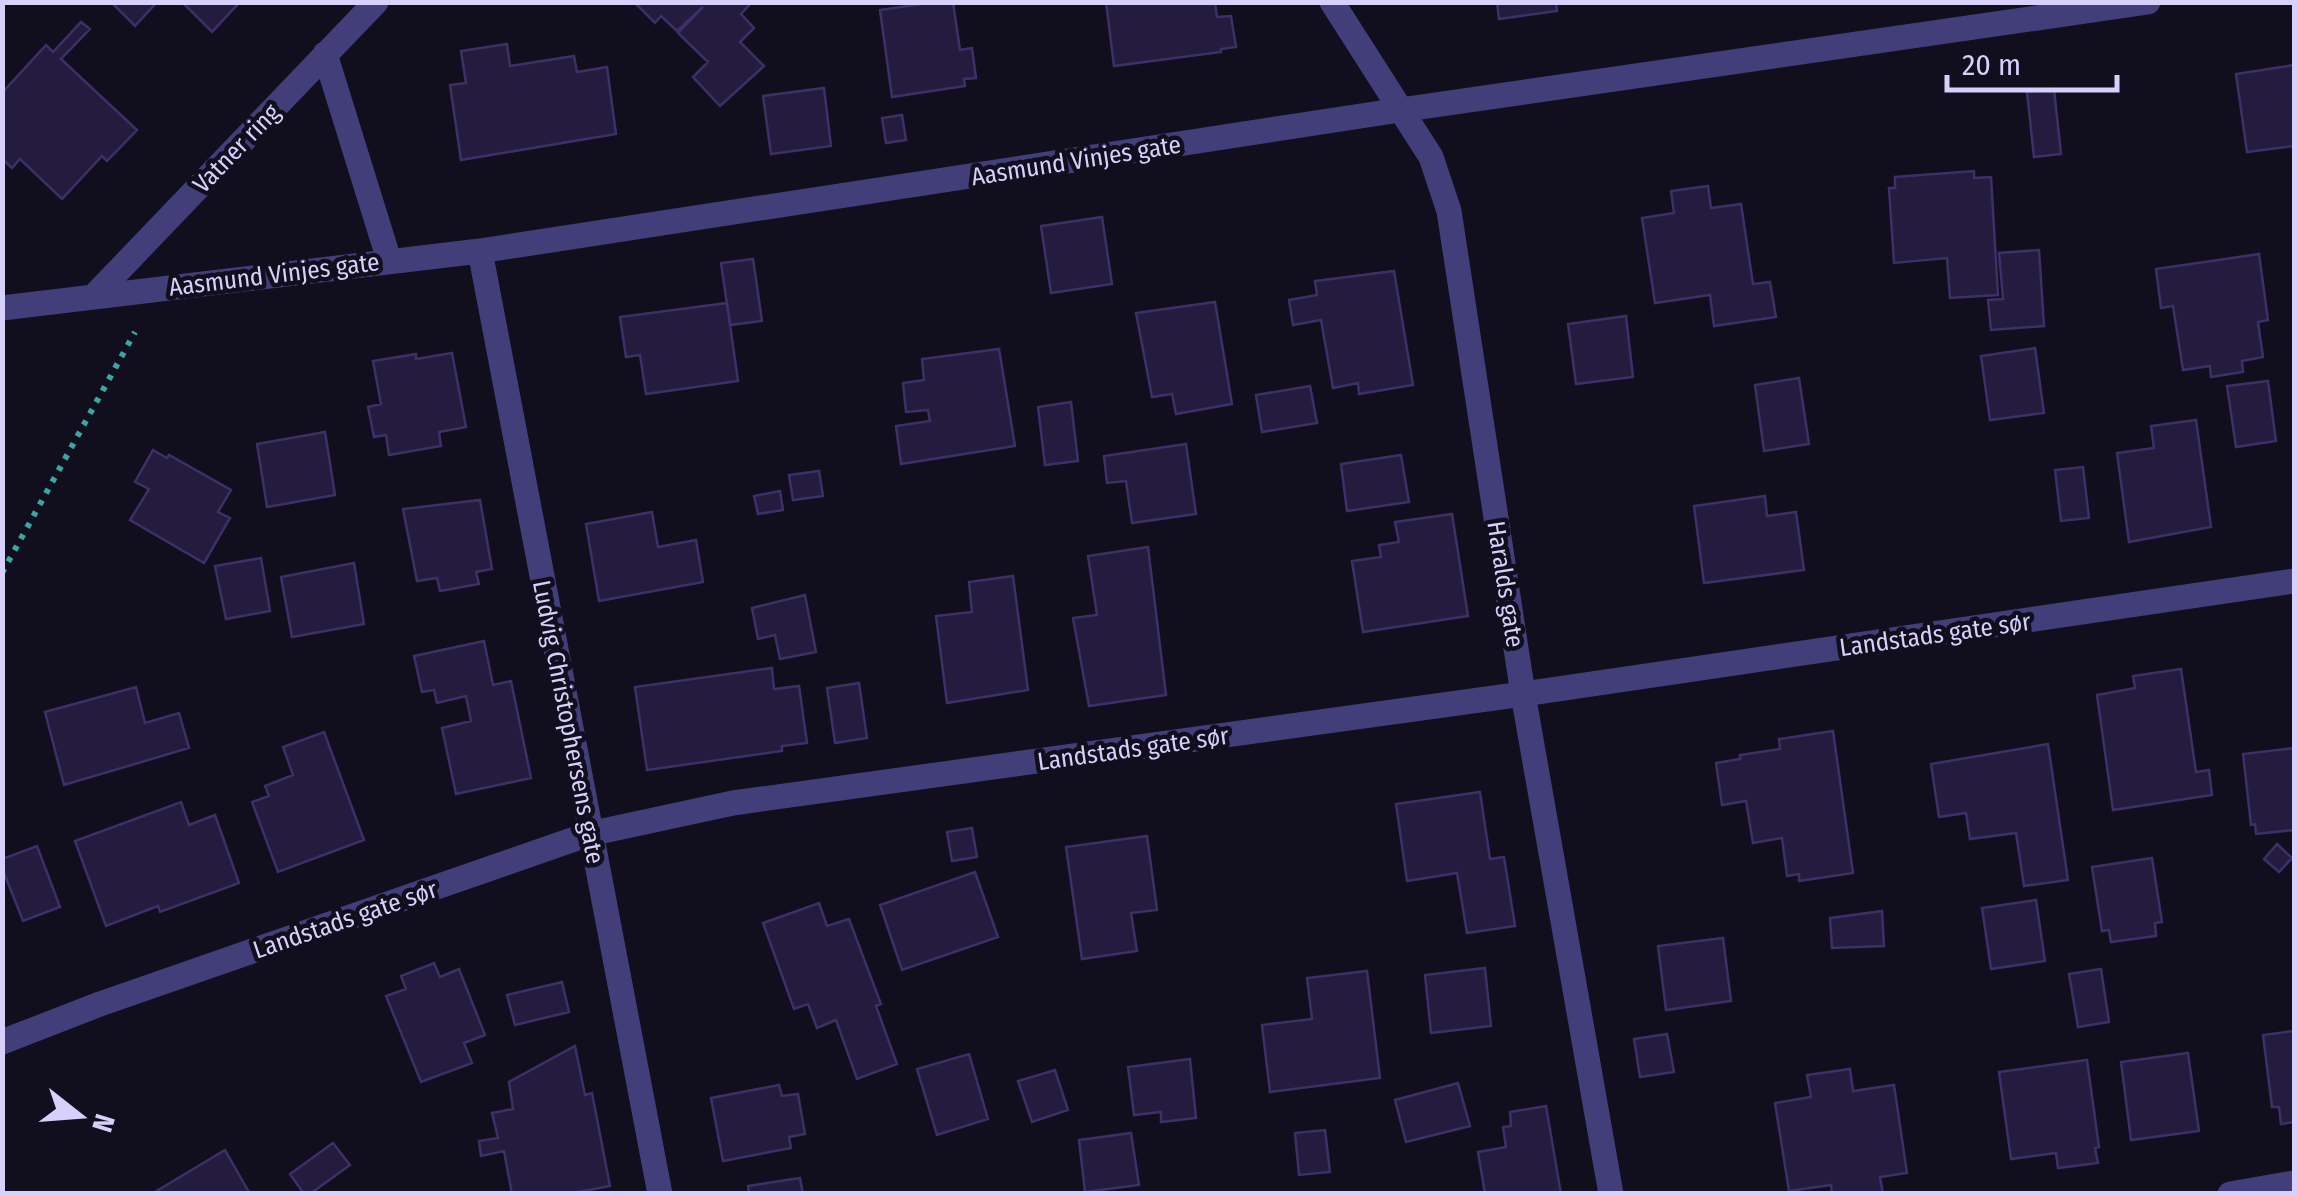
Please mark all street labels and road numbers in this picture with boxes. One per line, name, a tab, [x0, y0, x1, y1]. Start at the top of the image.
street label: Vatner ring	[187, 98, 287, 199]
street label: Aasmund Vinjes gate	[969, 130, 1183, 192]
street label: Aasmund Vinjes gate	[167, 247, 381, 303]
street label: Haralds gate	[1480, 519, 1530, 649]
street label: Ludvig Christophersens gate	[526, 578, 610, 866]
street label: Landstads gate sør	[1838, 607, 2033, 663]
street label: Landstads gate sør	[1036, 721, 1231, 777]
street label: Landstads gate sør	[249, 874, 442, 965]

